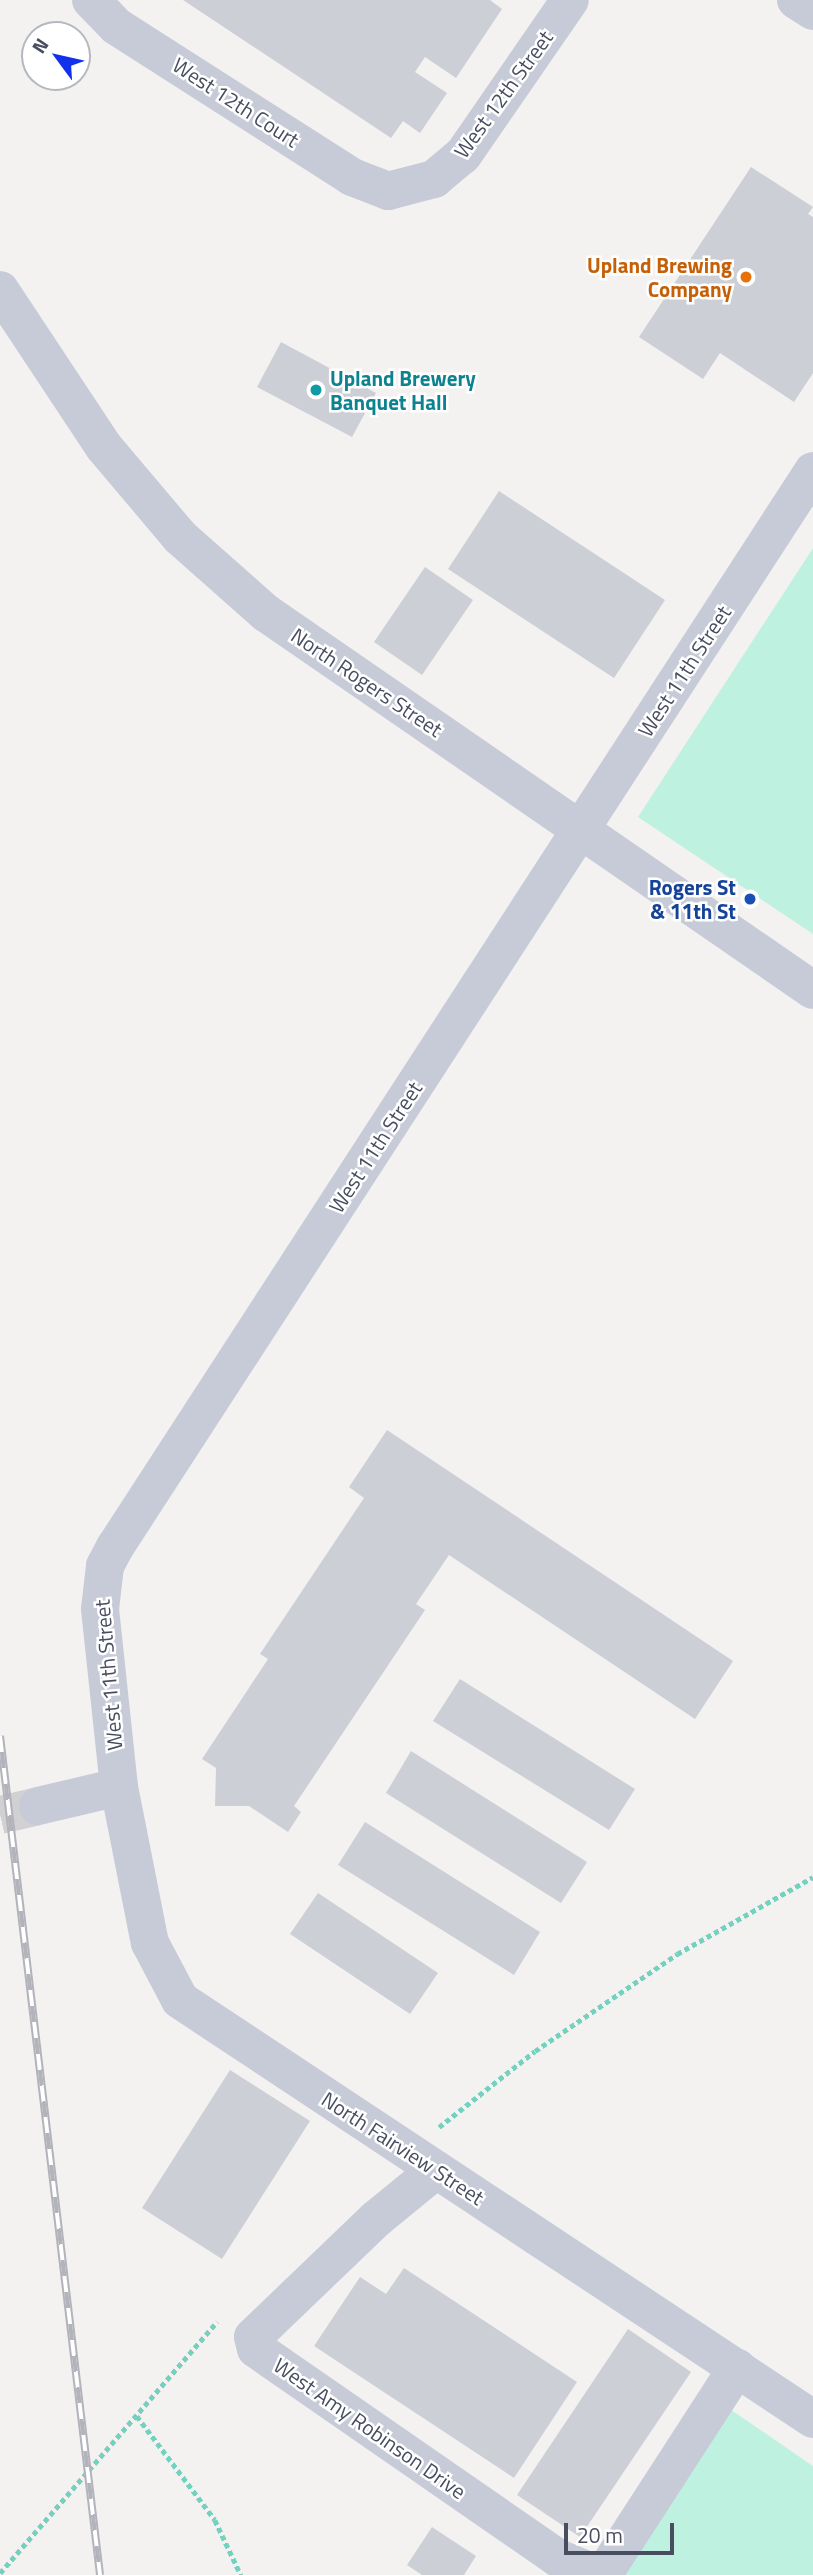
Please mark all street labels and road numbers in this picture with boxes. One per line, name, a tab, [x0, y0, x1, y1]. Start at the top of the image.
street label: West 12th Street	[448, 25, 558, 163]
street label: West 12th Court	[168, 52, 304, 152]
street label: West 11th Street	[632, 601, 736, 741]
street label: North Rogers Street	[287, 622, 447, 742]
street label: West 11th Street	[323, 1077, 427, 1217]
street label: West 11th Street	[89, 1598, 127, 1752]
street label: North Fairview Street	[317, 2086, 489, 2210]
street label: West Amy Robinson Drive	[269, 2352, 471, 2504]

